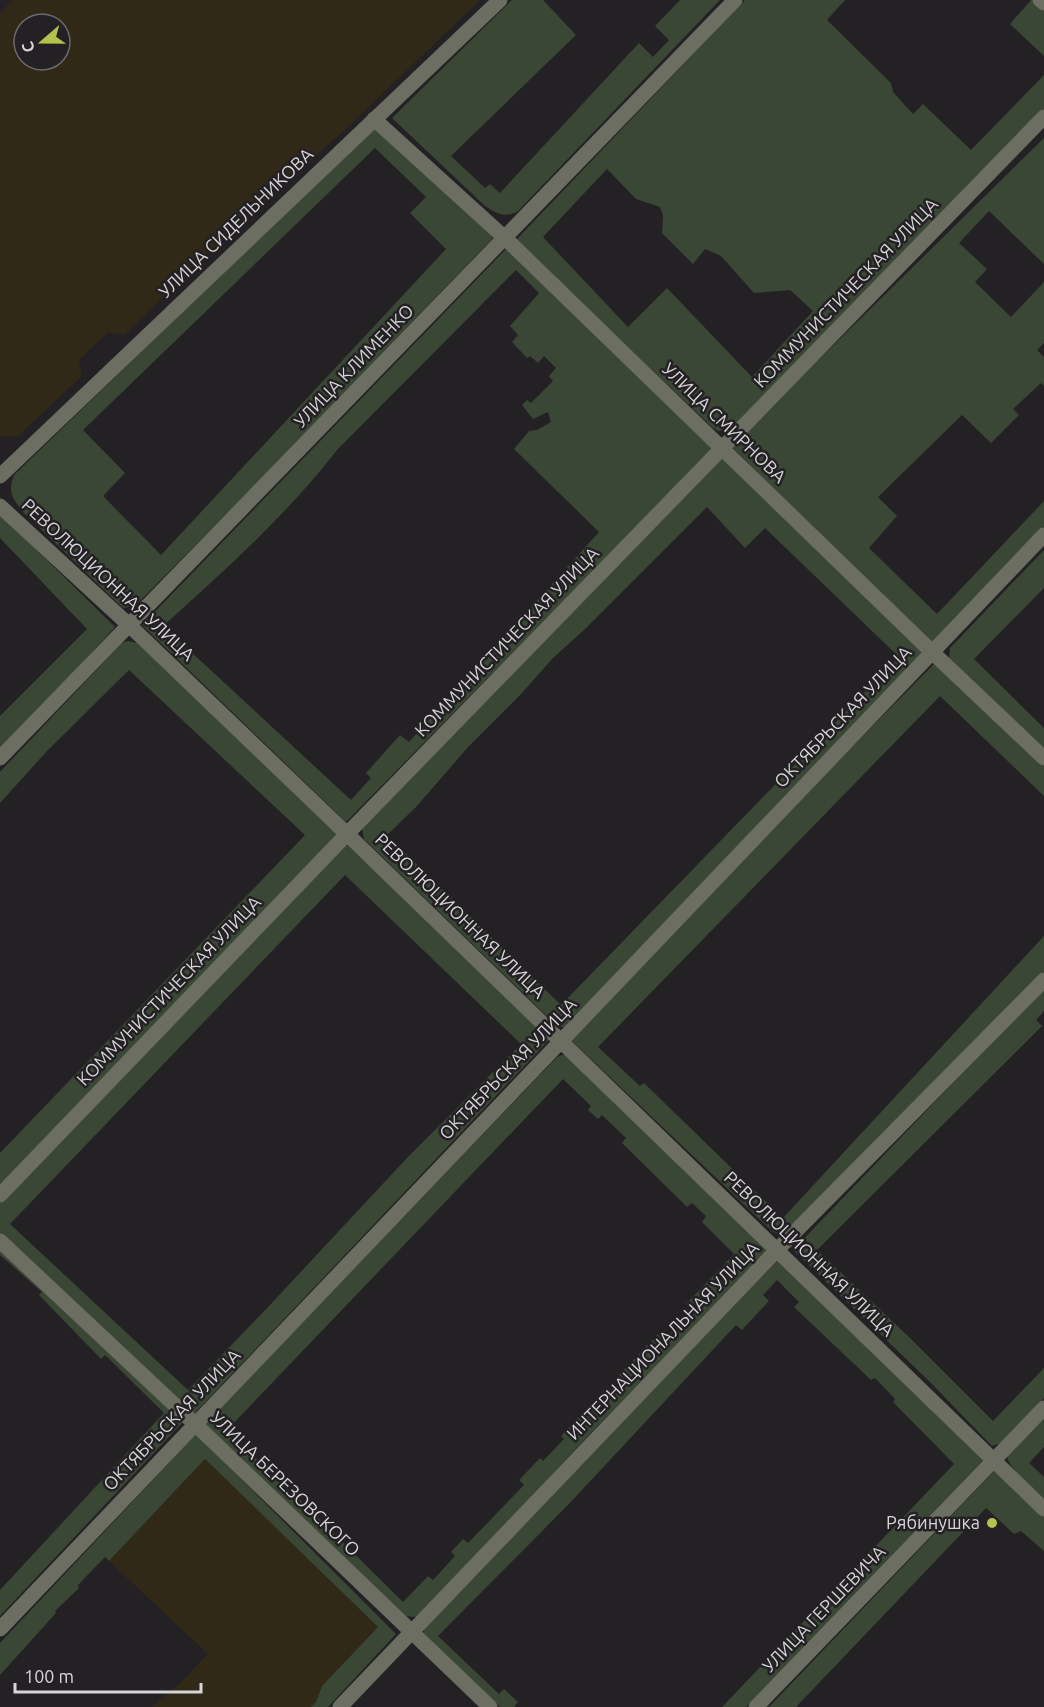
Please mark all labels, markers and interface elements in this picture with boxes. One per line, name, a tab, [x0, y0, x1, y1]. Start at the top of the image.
north arrow	[12, 12, 72, 72]
text: С	[18, 39, 38, 55]
street label: УЛИЦА СИДЕЛЬНИКОВА	[154, 143, 317, 301]
street label: КОММУНИСТИЧЕСКАЯ УЛИЦА	[749, 193, 941, 391]
street label: УЛИЦА КЛИМЕНКО	[290, 300, 417, 431]
street label: УЛИЦА СМИРНОВА	[659, 358, 791, 486]
street label: РЕВОЛЮЦИОННАЯ УЛИЦА	[18, 494, 199, 665]
street label: КОММУНИСТИЧЕСКАЯ УЛИЦА	[410, 542, 602, 740]
street label: ОКТЯБРЬСКАЯ УЛИЦА	[770, 641, 915, 791]
street label: РЕВОЛЮЦИОННАЯ УЛИЦА	[372, 829, 550, 1002]
street label: КОММУНИСТИЧЕСКАЯ УЛИЦА	[72, 891, 264, 1089]
street label: ОКТЯБРЬСКАЯ УЛИЦА	[435, 993, 580, 1143]
street label: РЕВОЛЮЦИОННАЯ УЛИЦА	[721, 1167, 899, 1340]
street label: ИНТЕРНАЦИОНАЛЬНАЯ УЛИЦА	[562, 1237, 762, 1443]
street label: ОКТЯБРЬСКАЯ УЛИЦА	[99, 1344, 244, 1494]
street label: УЛИЦА БЕРЕЗОВСКОГО	[207, 1407, 364, 1560]
place label: Рябинушка	[886, 1512, 980, 1532]
marker: Рябинушка	[985, 1516, 999, 1530]
street label: УЛИЦА ГЕРШЕВИЧА	[758, 1541, 889, 1676]
scale bar	[15, 1656, 201, 1694]
text: 100 m	[24, 1666, 74, 1686]

